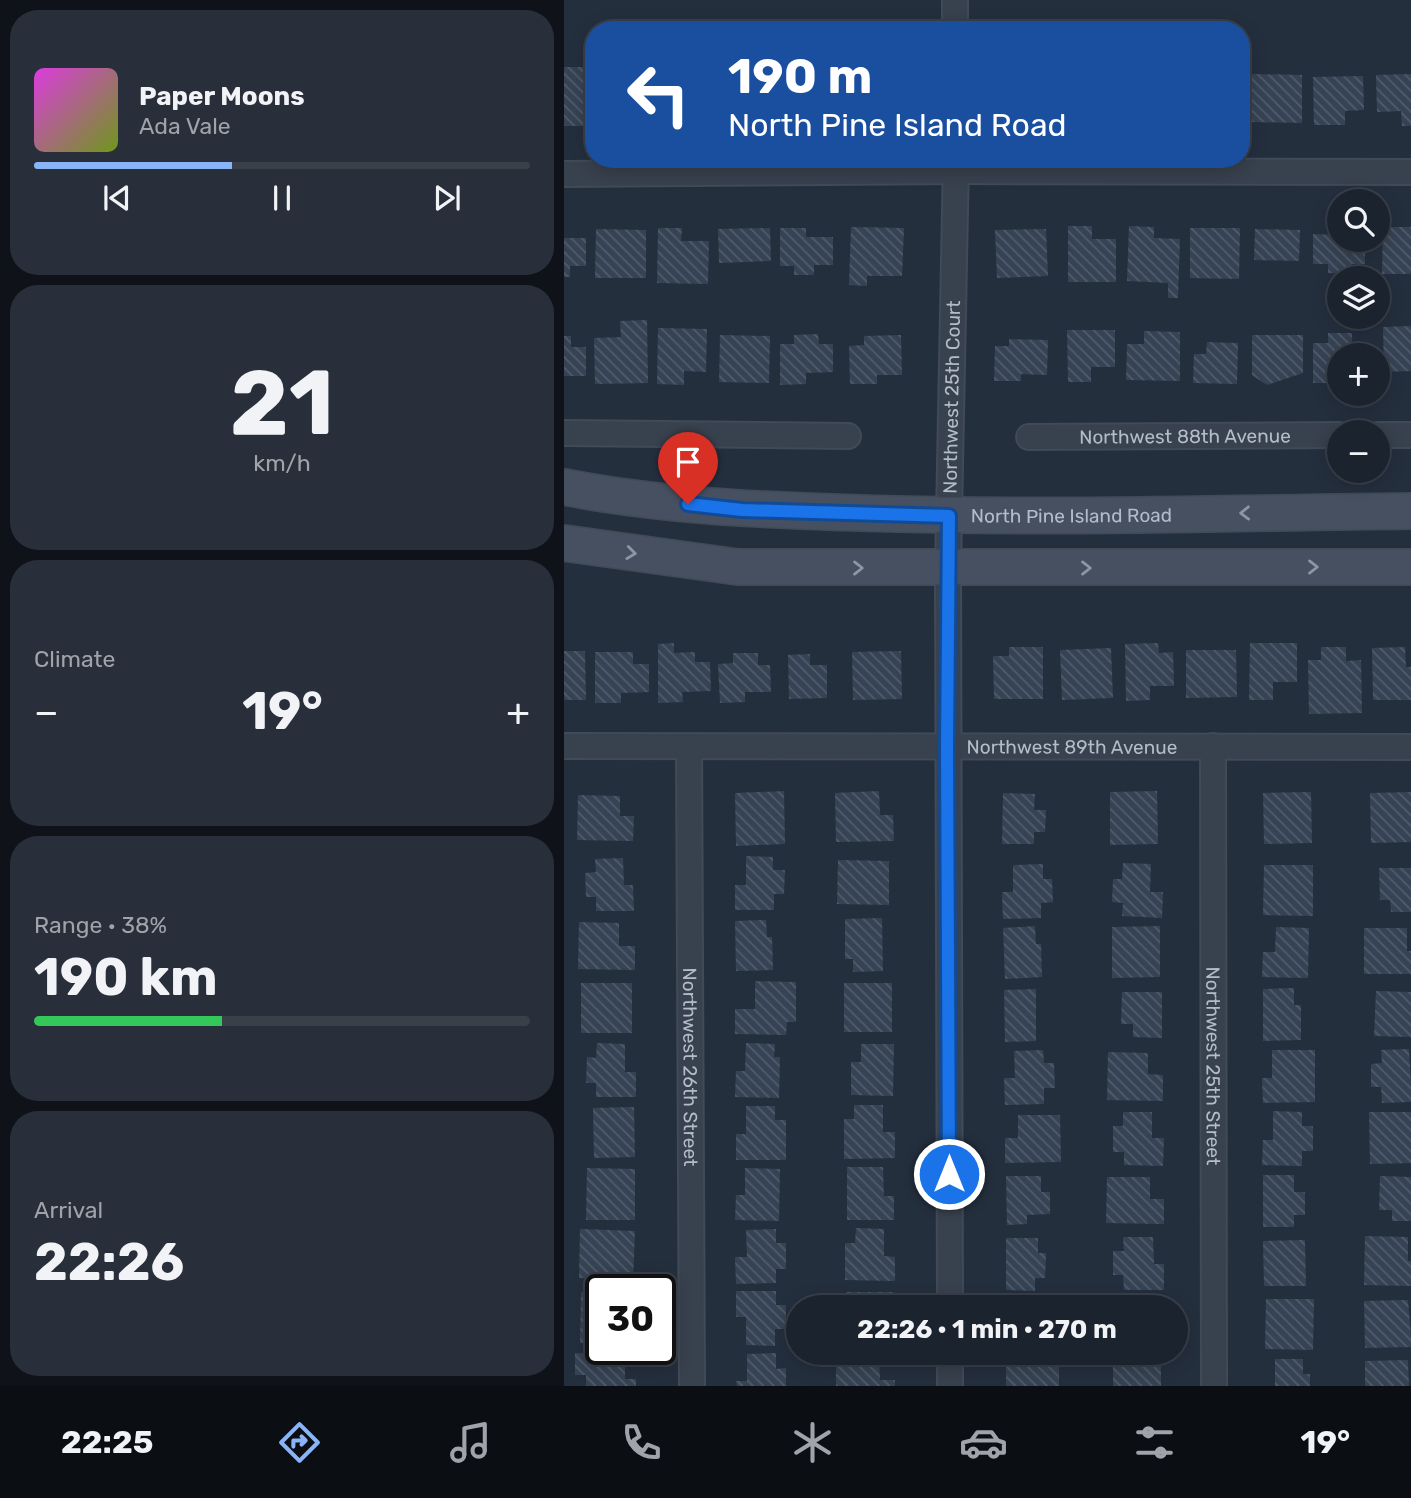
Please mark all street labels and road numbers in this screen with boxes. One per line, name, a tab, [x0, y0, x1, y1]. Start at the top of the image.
street label: Northwest 25th Court	[938, 300, 965, 494]
street label: Northwest 88th Avenue	[1079, 424, 1291, 449]
street label: North Pine Island Road	[971, 504, 1172, 528]
street label: Northwest 89th Avenue	[967, 735, 1177, 759]
street label: Northwest 26th Street	[678, 967, 702, 1167]
street label: Northwest 25th Street	[1201, 967, 1225, 1166]

